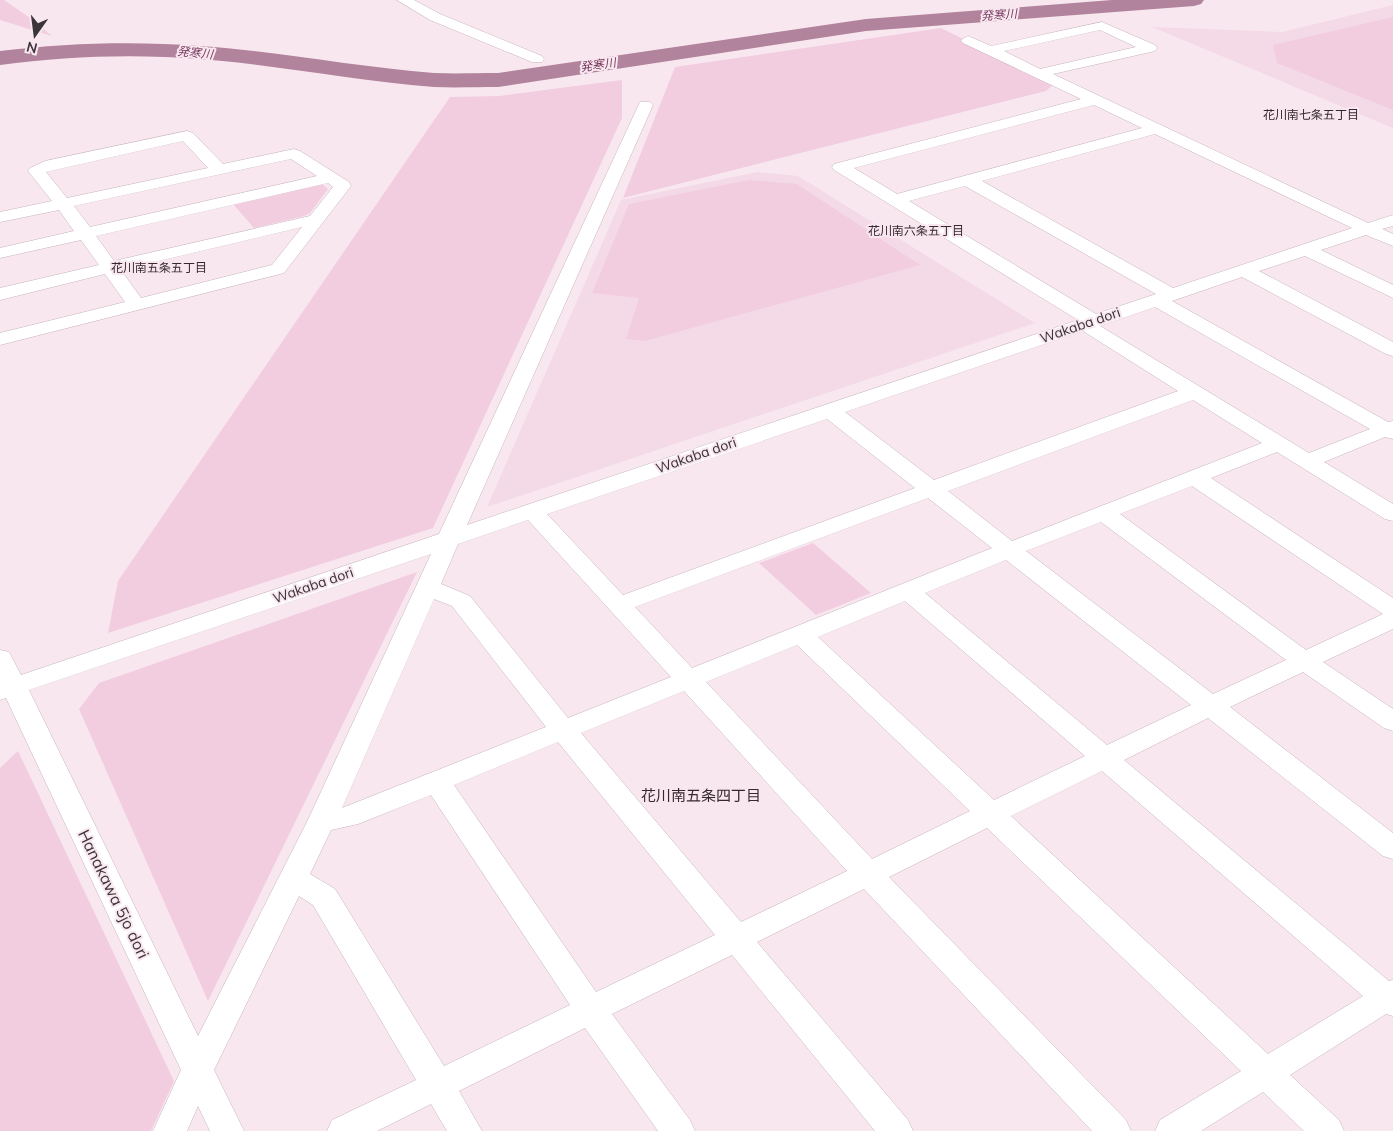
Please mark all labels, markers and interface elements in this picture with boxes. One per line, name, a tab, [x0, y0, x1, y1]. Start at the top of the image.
water label: 発寒川	[980, 6, 1019, 23]
north arrow	[10, 10, 60, 60]
text: N	[25, 38, 39, 58]
water label: 発寒川	[176, 43, 216, 62]
water label: 発寒川	[579, 54, 619, 74]
district label: 花川南七条五丁目	[1263, 107, 1359, 122]
district label: 花川南六条五丁目	[868, 223, 964, 238]
district label: 花川南五条五丁目	[111, 260, 207, 275]
street label: Wakaba dori	[1037, 303, 1123, 347]
street label: Wakaba dori	[653, 433, 739, 477]
street label: Wakaba dori	[270, 563, 356, 607]
district label: 花川南五条四丁目	[641, 786, 761, 805]
street label: Hanakawa 5jo dori	[74, 826, 154, 962]

